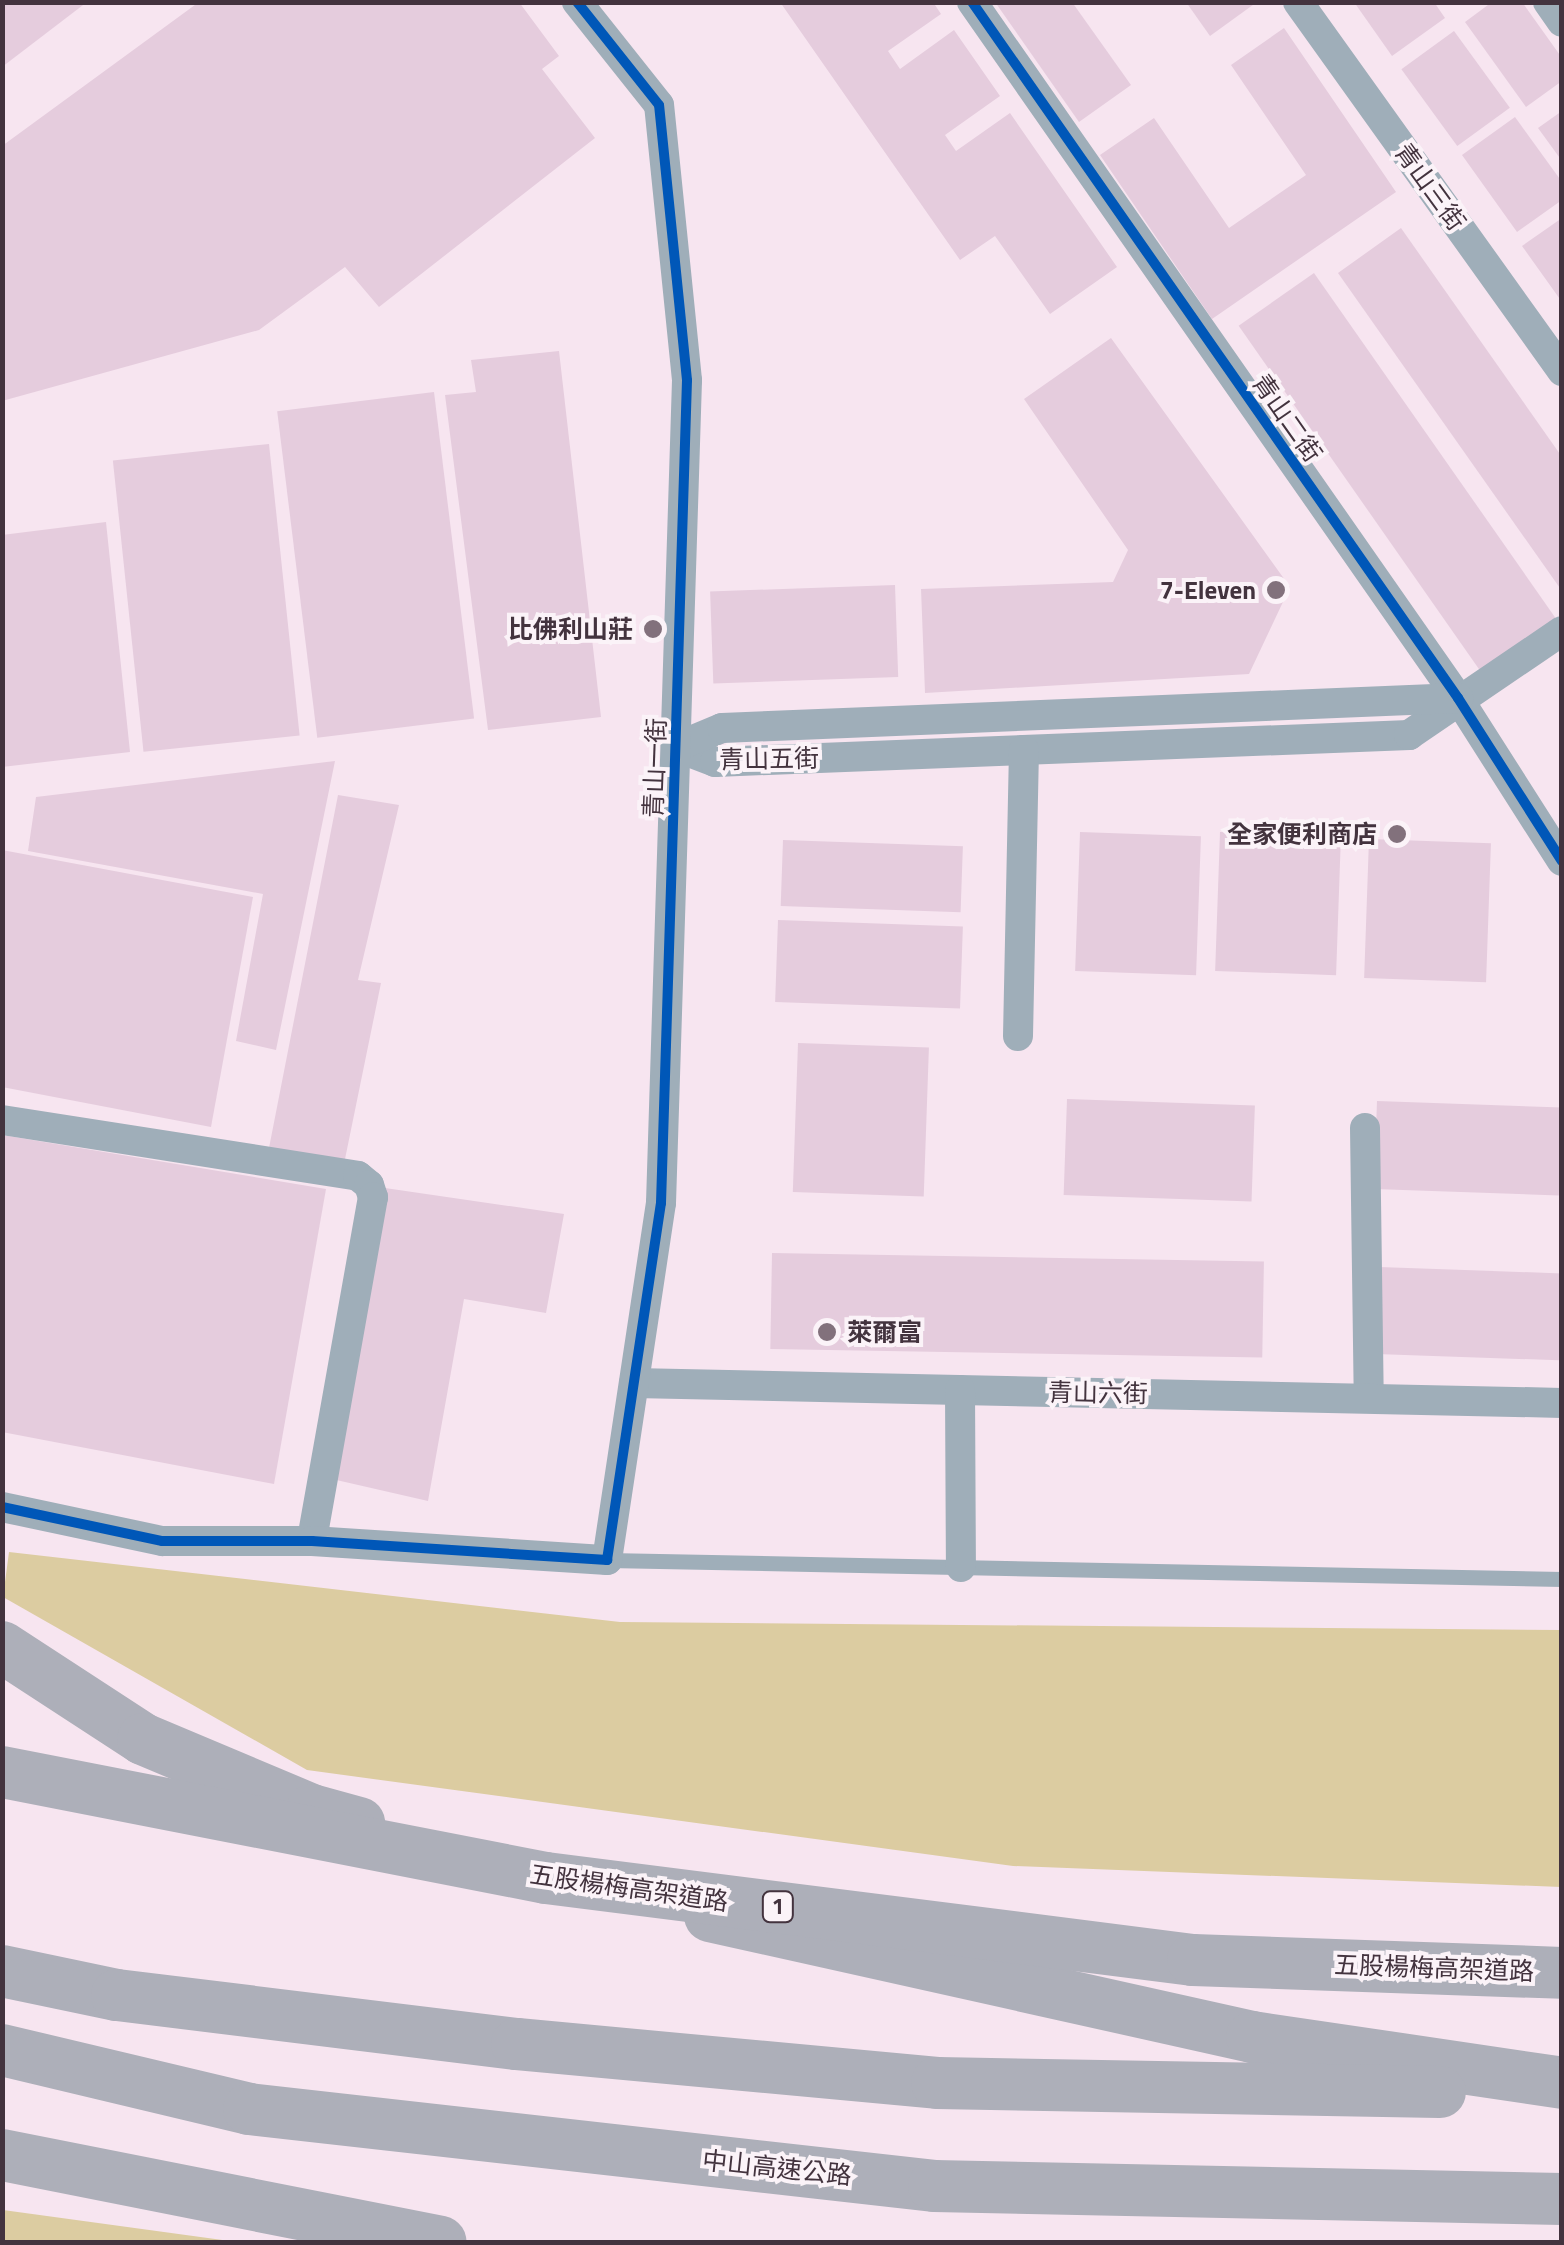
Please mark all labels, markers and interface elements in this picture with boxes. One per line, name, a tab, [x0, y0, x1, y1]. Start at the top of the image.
street label: 青山三街	[1388, 138, 1472, 236]
street label: 青山二街	[1246, 368, 1328, 468]
place label: 7-Eleven	[1160, 575, 1256, 605]
marker: 7-Eleven	[1265, 579, 1287, 601]
place label: 比佛利山莊	[508, 614, 633, 644]
marker: 比佛利山莊	[642, 618, 664, 640]
street label: 青山一街	[638, 718, 672, 818]
street label: 青山五街	[719, 743, 819, 775]
place label: 全家便利商店	[1227, 819, 1377, 849]
marker: 全家便利商店	[1386, 823, 1408, 845]
place label: 萊爾富	[847, 1317, 922, 1347]
marker: 萊爾富	[816, 1321, 838, 1343]
street label: 青山六街	[1048, 1377, 1148, 1409]
street label: 五股楊梅高架道路	[528, 1859, 730, 1917]
road number: 1	[760, 1890, 796, 1924]
street label: 五股楊梅高架道路	[1334, 1950, 1534, 1986]
street label: 中山高速公路	[701, 2145, 853, 2191]

